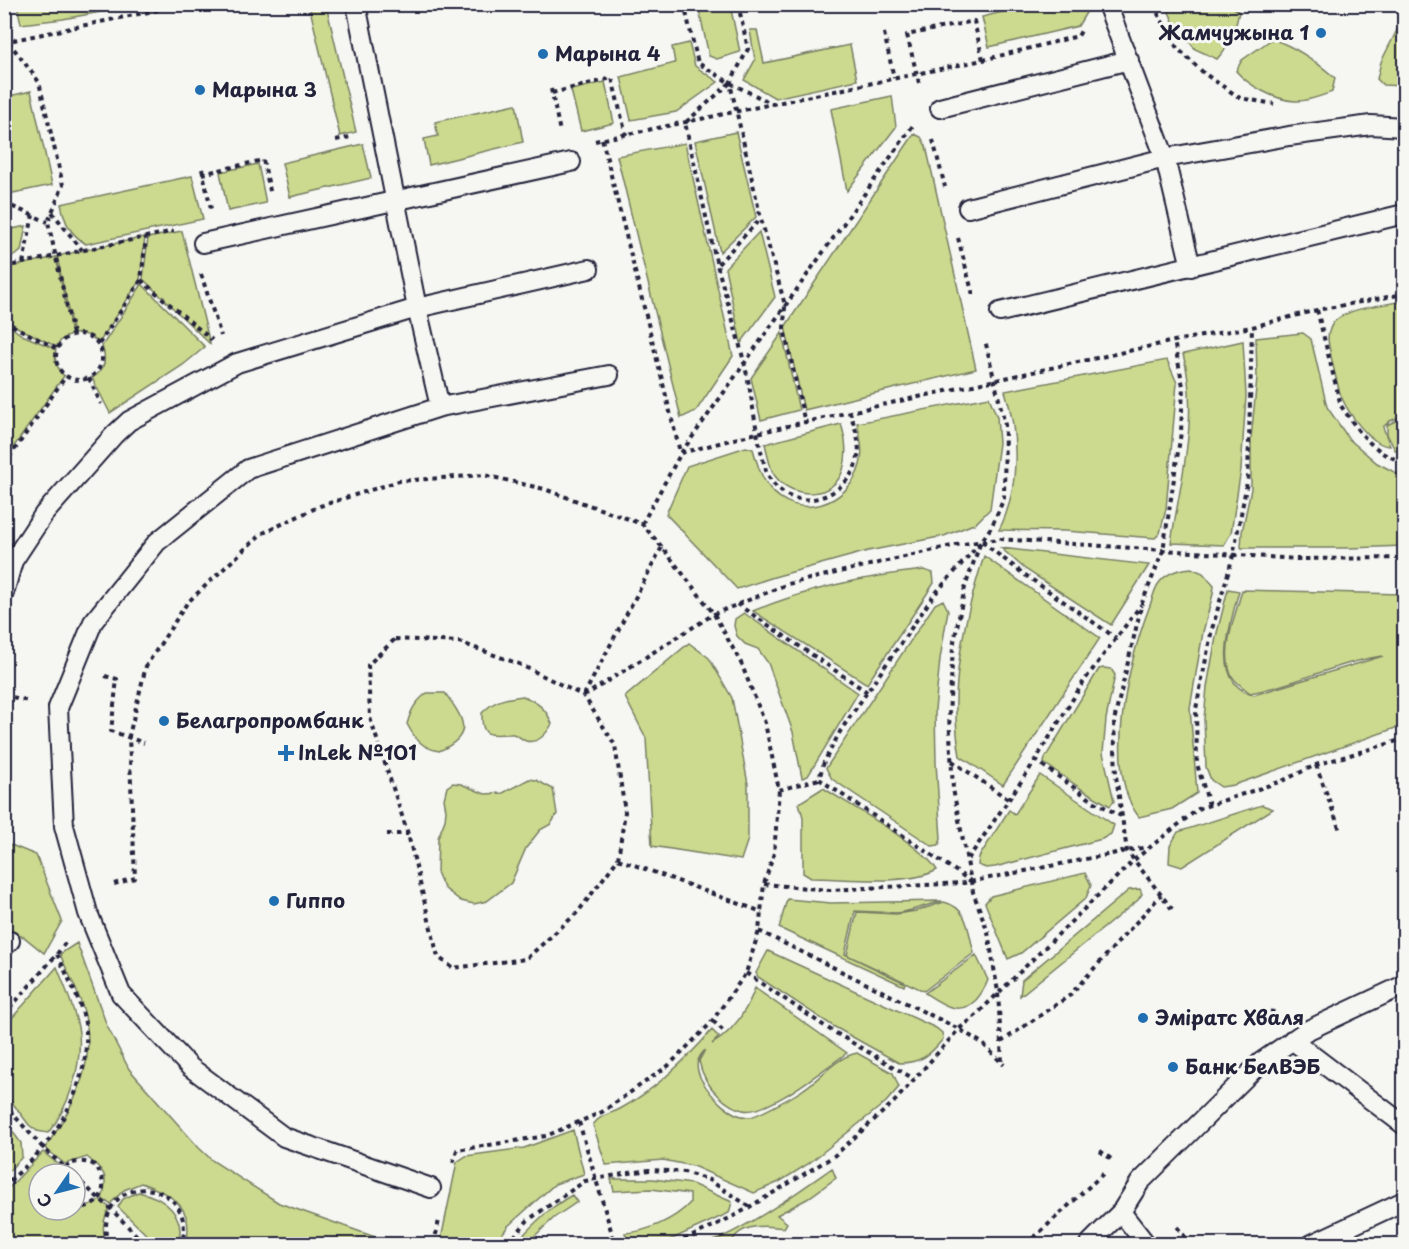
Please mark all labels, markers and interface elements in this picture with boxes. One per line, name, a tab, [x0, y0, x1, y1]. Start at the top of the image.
place label: Жамчужына 1	[1158, 17, 1309, 47]
marker: Жамчужына 1	[1314, 26, 1328, 40]
place label: Марына 4	[555, 38, 661, 68]
marker: Марына 4	[536, 47, 550, 61]
place label: Марына 3	[212, 74, 317, 104]
marker: Марына 3	[193, 83, 207, 97]
place label: Белагропромбанк	[176, 705, 364, 735]
marker: Белагропромбанк	[157, 714, 171, 728]
place label: InLek №101	[298, 737, 417, 767]
marker: InLek №101	[279, 746, 293, 760]
place label: Гиппо	[286, 885, 345, 915]
marker: Гиппо	[267, 894, 281, 908]
place label: Эміратс Хваля	[1155, 1002, 1304, 1032]
marker: Эміратс Хваля	[1136, 1011, 1150, 1025]
place label: Банк БелВЭБ	[1185, 1051, 1321, 1081]
marker: Банк БелВЭБ	[1166, 1060, 1180, 1074]
north arrow	[27, 1162, 87, 1222]
text: С	[31, 1189, 57, 1213]

